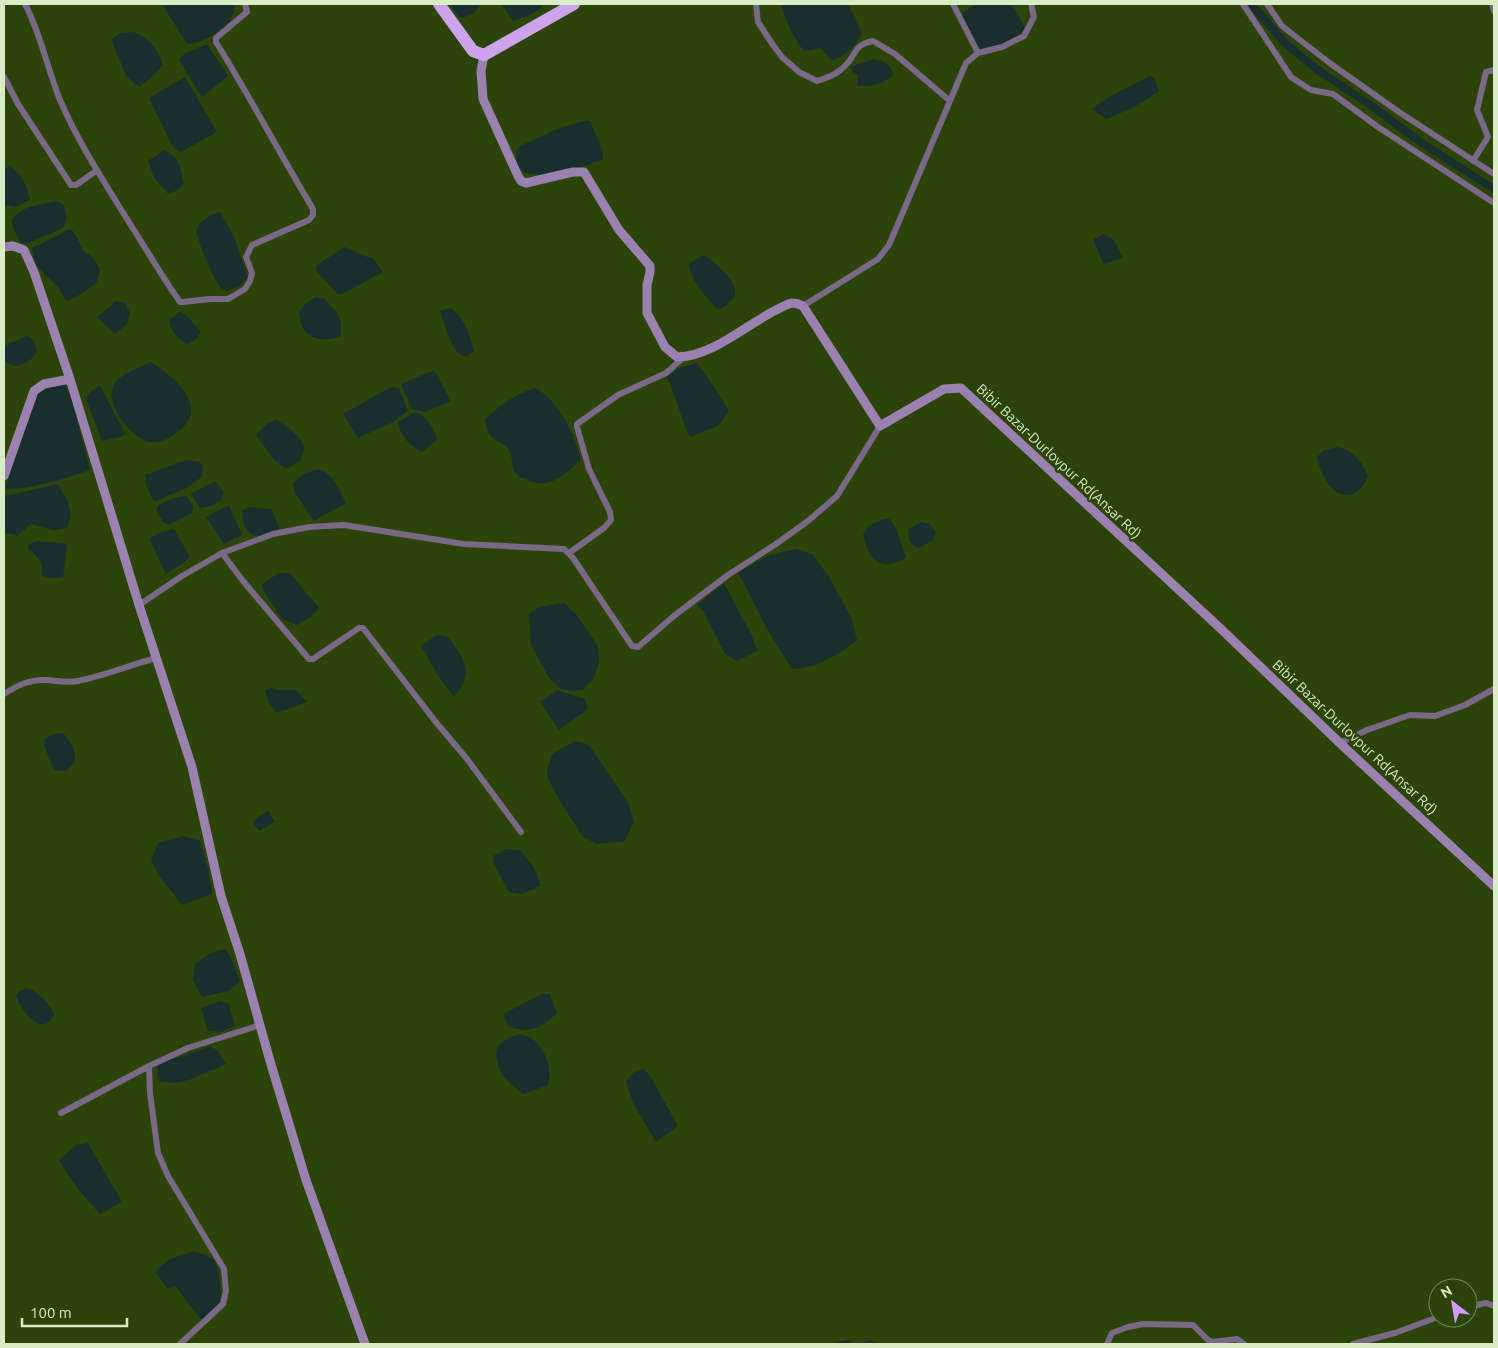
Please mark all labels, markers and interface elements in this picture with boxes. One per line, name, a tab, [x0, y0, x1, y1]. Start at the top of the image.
street label: Bibir Bazar-Durlovpur Rd(Ansar Rd)	[973, 380, 1145, 542]
street label: Bibir Bazar-Durlovpur Rd(Ansar Rd)	[1269, 656, 1441, 818]
north arrow	[1428, 1278, 1478, 1328]
text: N	[1438, 1282, 1455, 1301]
scale bar	[22, 1296, 128, 1328]
text: 100 m	[30, 1304, 72, 1321]

